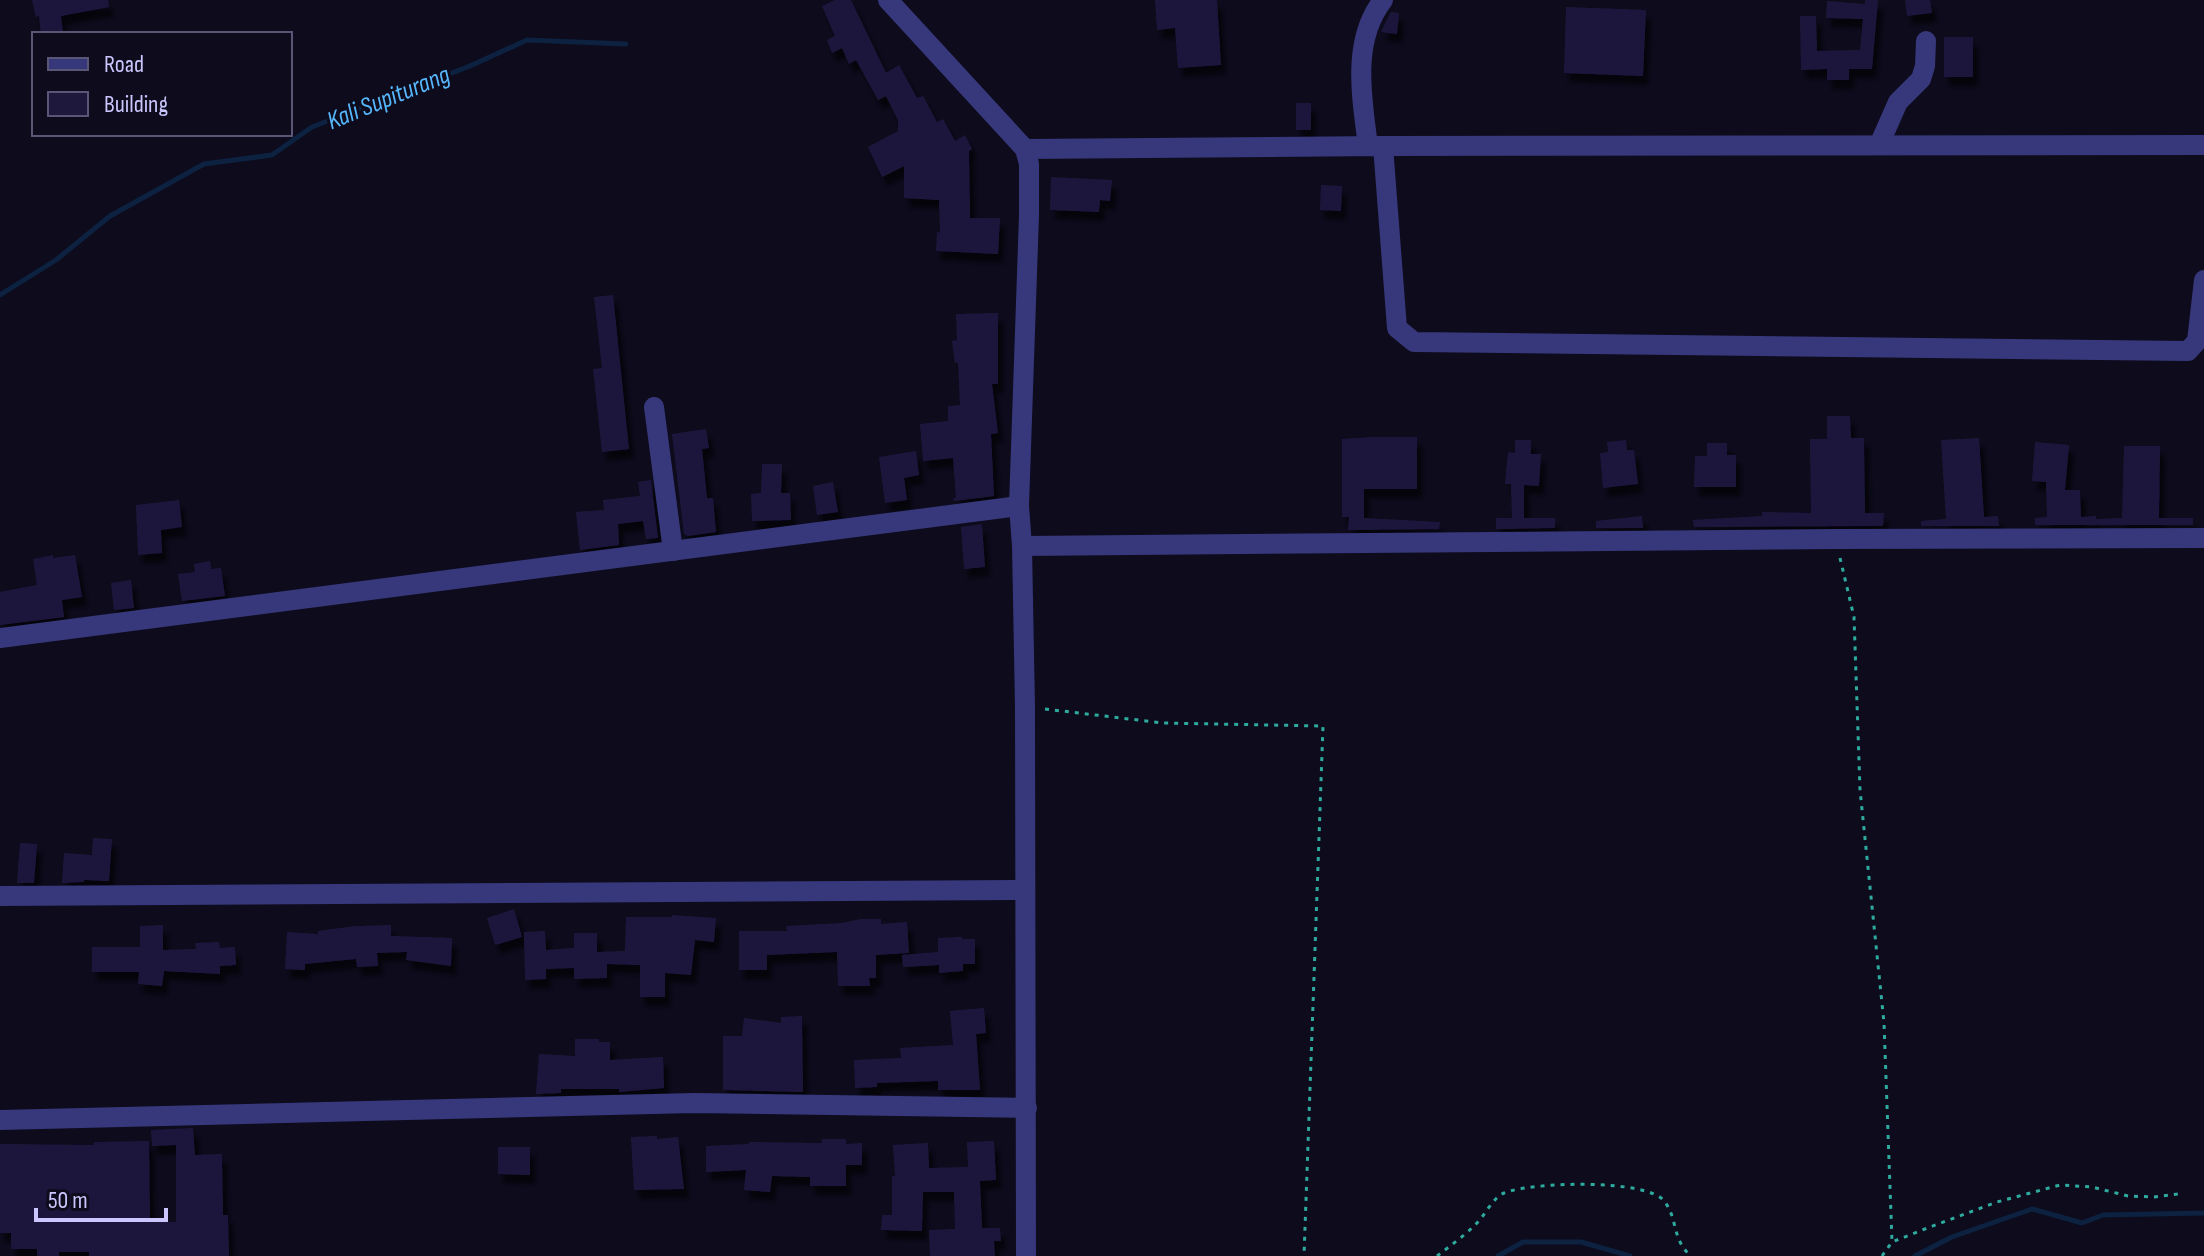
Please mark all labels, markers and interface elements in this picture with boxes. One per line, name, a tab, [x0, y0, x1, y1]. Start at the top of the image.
legend	[32, 32, 292, 136]
text: Road	[104, 50, 144, 79]
water label: Kali Supiturang	[323, 60, 455, 137]
text: Building	[104, 90, 168, 119]
scale bar	[36, 1172, 166, 1222]
text: 50 m	[48, 1186, 88, 1215]

